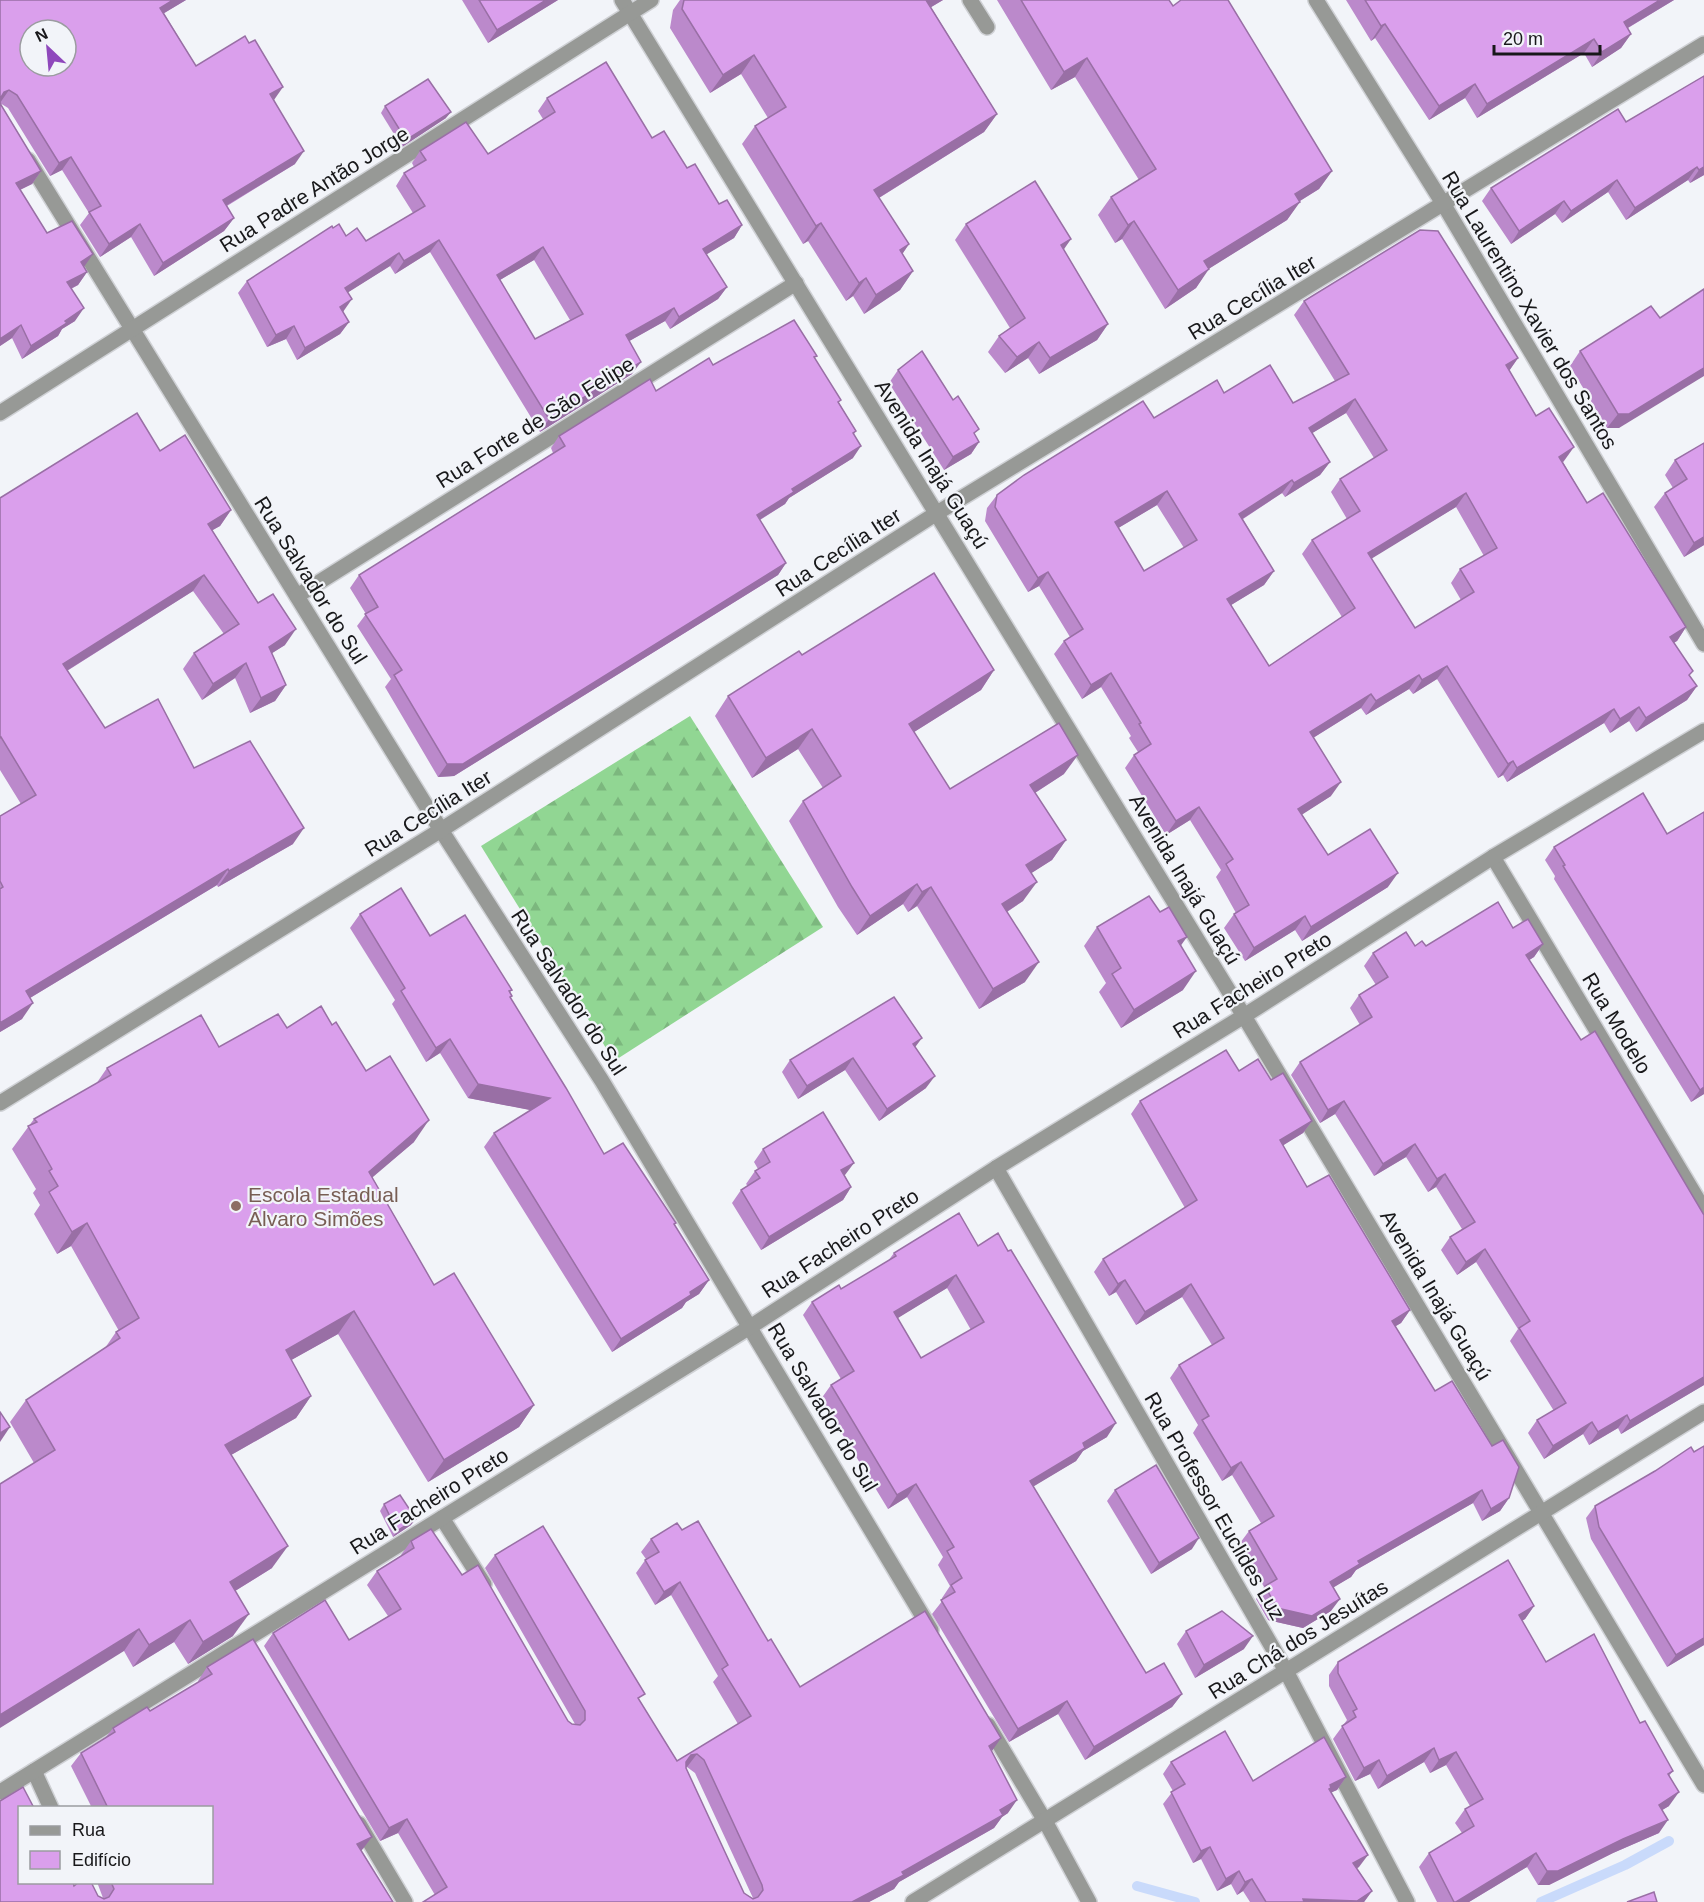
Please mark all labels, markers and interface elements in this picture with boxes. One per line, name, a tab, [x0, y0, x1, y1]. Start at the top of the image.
north arrow	[18, 18, 78, 78]
scale bar	[1494, 18, 1600, 56]
text: N	[33, 25, 51, 45]
text: 20 m	[1503, 29, 1543, 49]
street label: Rua Padre Antão Jorge	[215, 121, 413, 257]
street label: Rua Laurentino Xavier dos Santos	[1438, 167, 1622, 453]
street label: Rua Cecília Iter	[1184, 250, 1320, 344]
street label: Rua Forte de São Felipe	[432, 352, 638, 492]
street label: Avenida Inajá Guaçú	[871, 375, 993, 553]
street label: Rua Salvador do Sul	[250, 492, 372, 668]
street label: Rua Cecília Iter	[771, 503, 905, 601]
street label: Rua Cecília Iter	[361, 765, 495, 861]
street label: Avenida Inajá Guaçú	[1125, 790, 1245, 968]
street label: Rua Salvador do Sul	[507, 905, 631, 1079]
street label: Rua Facheiro Preto	[1169, 927, 1335, 1043]
street label: Rua Modelo	[1578, 969, 1656, 1077]
place label: Escola Estadual Álvaro Simões	[248, 1183, 399, 1230]
street label: Rua Facheiro Preto	[757, 1184, 923, 1302]
marker: Escola Estadual Álvaro Simões	[229, 1199, 243, 1213]
street label: Avenida Inajá Guaçú	[1376, 1206, 1496, 1384]
street label: Rua Salvador do Sul	[764, 1319, 882, 1495]
street label: Rua Professor Euclides Luz	[1140, 1388, 1290, 1624]
street label: Rua Facheiro Preto	[346, 1443, 512, 1559]
street label: Rua Chá dos Jesuítas	[1204, 1575, 1392, 1703]
legend	[18, 1806, 213, 1884]
text: Rua	[72, 1820, 106, 1840]
text: Edifício	[72, 1850, 131, 1870]

